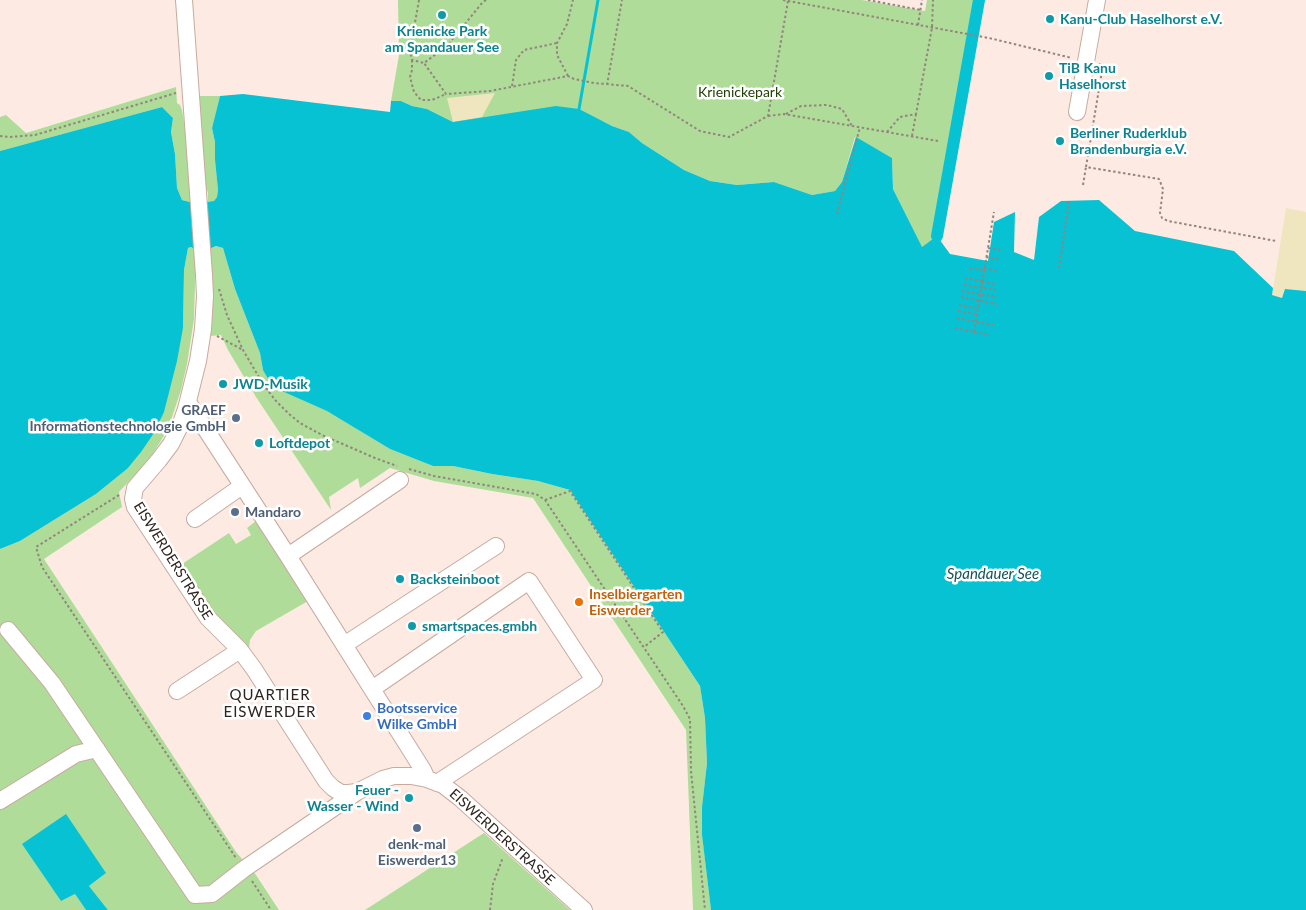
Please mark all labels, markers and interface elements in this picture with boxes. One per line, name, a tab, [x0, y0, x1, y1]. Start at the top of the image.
marker: Krienicke Park am Spandauer See	[436, 9, 448, 21]
place label: Kanu-Club Haselhorst e.V.	[1060, 11, 1222, 27]
marker: Kanu-Club Haselhorst e.V.	[1044, 13, 1056, 25]
place label: Krienicke Park am Spandauer See	[385, 23, 499, 56]
place label: TiB Kanu Haselhorst	[1059, 60, 1126, 92]
marker: TiB Kanu Haselhorst	[1043, 70, 1055, 82]
park label: Krienickepark	[698, 84, 782, 100]
place label: Berliner Ruderklub Brandenburgia e.V.	[1070, 125, 1187, 158]
marker: Berliner Ruderklub Brandenburgia e.V.	[1054, 135, 1066, 147]
place label: JWD-Musik	[233, 376, 308, 392]
marker: JWD-Musik	[217, 378, 229, 390]
place label: GRAEF Informationstechnologie GmbH	[29, 402, 226, 434]
marker: GRAEF Informationstechnologie GmbH	[230, 412, 242, 424]
place label: Loftdepot	[269, 435, 330, 451]
marker: Loftdepot	[253, 437, 265, 449]
street label: EISWERDERSTRASSE	[130, 499, 216, 623]
place label: Mandaro	[245, 504, 301, 520]
marker: Mandaro	[229, 506, 241, 518]
water label: Spandauer See	[947, 565, 1039, 583]
place label: Backsteinboot	[410, 571, 500, 587]
marker: Backsteinboot	[394, 573, 406, 585]
place label: Inselbiergarten Eiswerder	[589, 586, 682, 618]
marker: Inselbiergarten Eiswerder	[573, 596, 585, 608]
place label: smartspaces.gmbh	[422, 618, 537, 634]
marker: smartspaces.gmbh	[406, 620, 418, 632]
district label: QUARTIER EISWERDER	[222, 686, 318, 721]
place label: Bootsservice Wilke GmbH	[377, 700, 457, 732]
marker: Bootsservice Wilke GmbH	[361, 710, 373, 722]
place label: Feuer - Wasser - Wind	[307, 782, 399, 814]
street label: EISWERDERSTRASSE	[446, 785, 558, 889]
marker: Feuer - Wasser - Wind	[403, 792, 415, 804]
marker: denk-mal Eiswerder13	[411, 822, 423, 834]
place label: denk-mal Eiswerder13	[378, 836, 456, 869]

